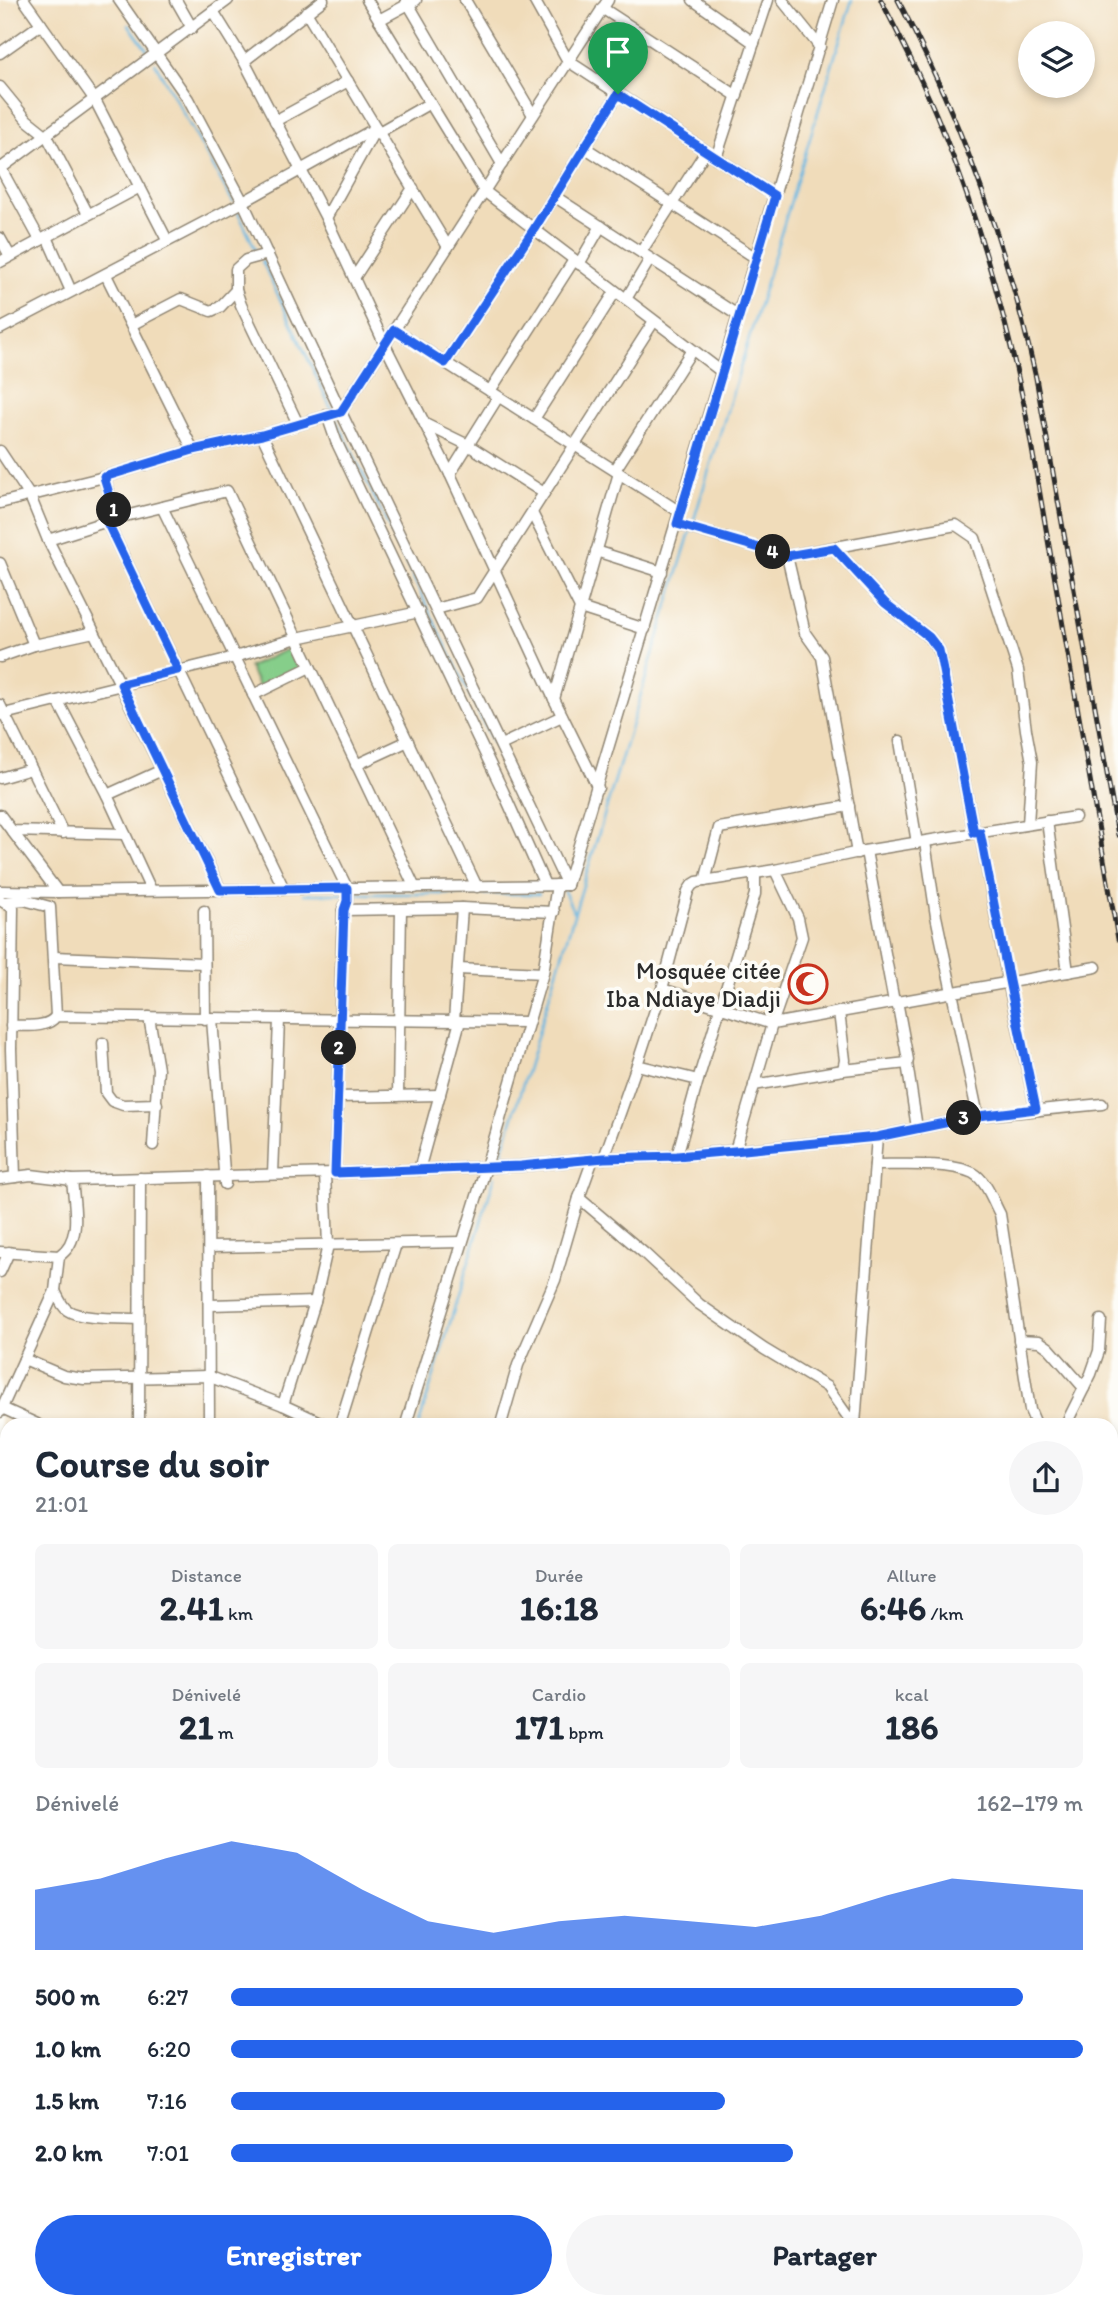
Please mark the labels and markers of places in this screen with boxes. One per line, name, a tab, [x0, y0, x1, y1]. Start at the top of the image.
pin	[588, 22, 648, 94]
pin: 1	[96, 492, 132, 528]
pin: 4	[756, 534, 790, 570]
place label: Mosquée citée Iba Ndiaye Diadji	[606, 956, 781, 1013]
mosque icon: Mosquée citée Iba Ndiaye Diadji	[787, 963, 829, 1005]
pin: 2	[322, 1030, 356, 1066]
pin: 3	[946, 1100, 982, 1136]

